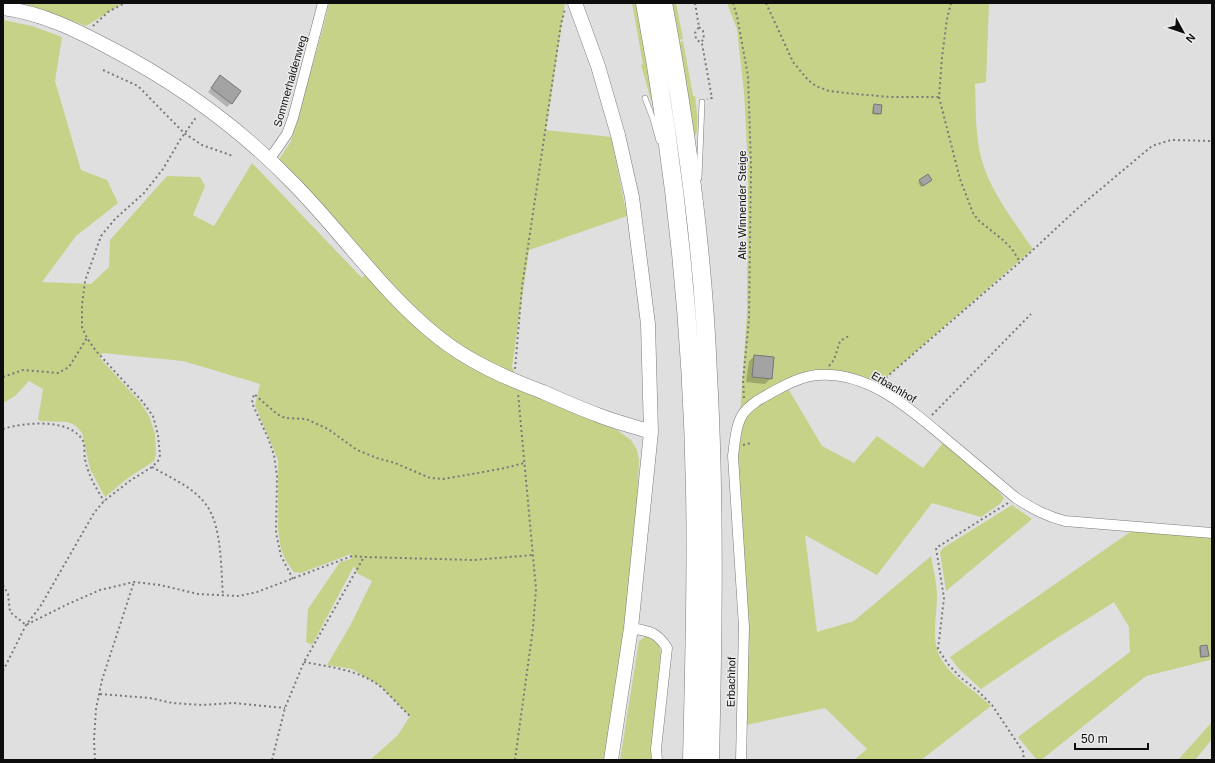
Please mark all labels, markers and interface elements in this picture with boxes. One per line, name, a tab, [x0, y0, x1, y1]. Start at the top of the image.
north arrow	[1163, 12, 1203, 52]
text: N	[1183, 32, 1198, 45]
street label: Sommerhaldenweg	[271, 34, 309, 128]
street label: Alte Winnender Steige	[736, 150, 748, 260]
street label: Erbachhof	[869, 369, 919, 406]
street label: Erbachhof	[725, 656, 737, 707]
scale bar	[1075, 725, 1148, 751]
text: 50 m	[1081, 732, 1108, 746]

